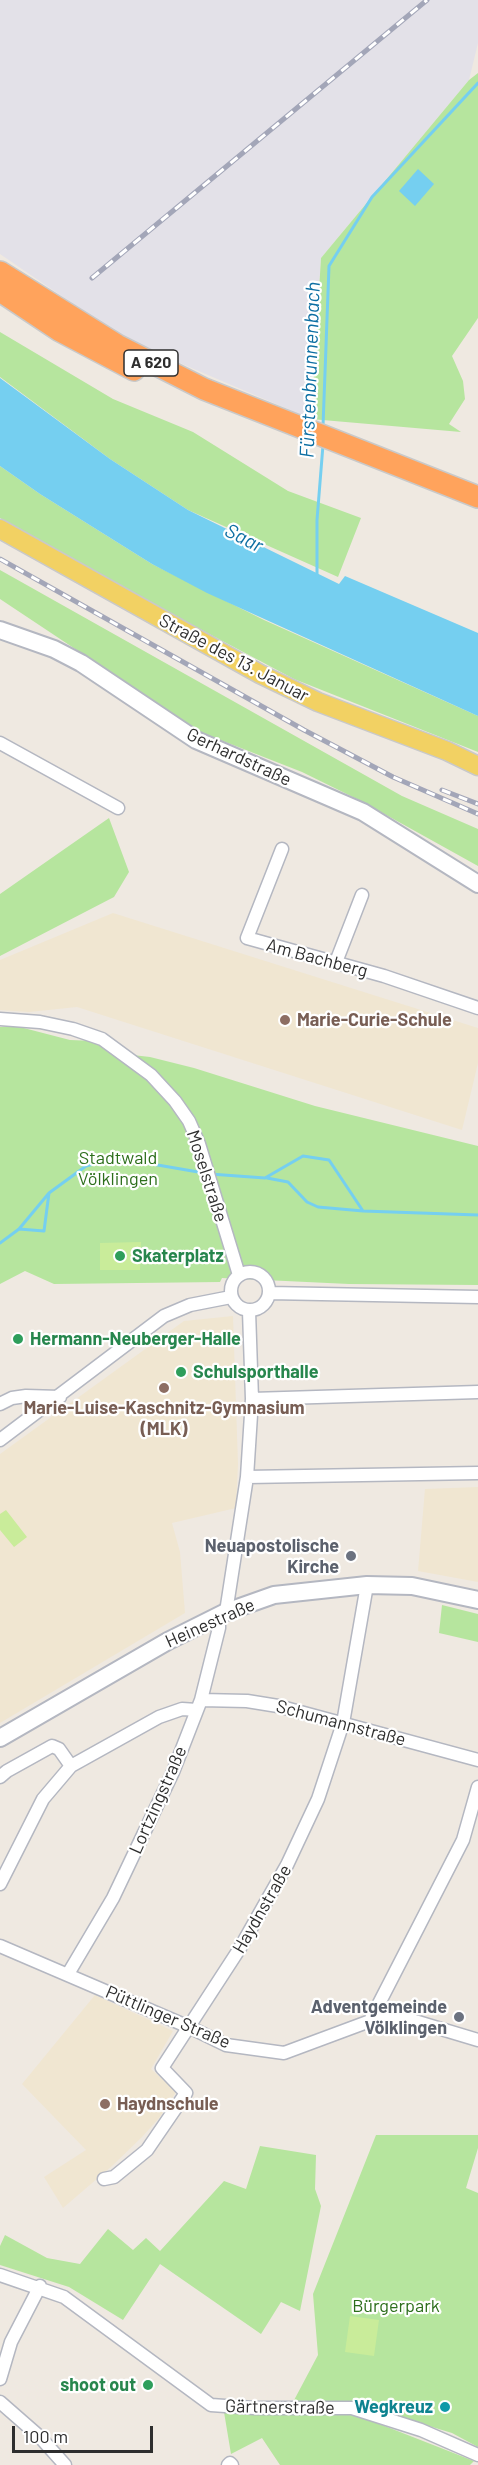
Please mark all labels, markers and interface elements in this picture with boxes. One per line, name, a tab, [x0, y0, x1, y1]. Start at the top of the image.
water label: Fürstenbrunnenbach	[295, 281, 325, 459]
road number: A 620	[124, 350, 178, 376]
water label: Saar	[221, 518, 267, 558]
street label: Straße des 13. Januar	[155, 609, 313, 707]
street label: Gerhardstraße	[183, 723, 295, 791]
street label: Am Bachberg	[264, 934, 370, 982]
place label: Marie-Curie-Schule	[297, 1009, 452, 1031]
marker: Marie-Curie-Schule	[278, 1013, 292, 1027]
street label: Moselstraße	[182, 1127, 232, 1225]
park label: Stadtwald Völklingen	[78, 1147, 158, 1190]
place label: Skaterplatz	[132, 1245, 224, 1267]
marker: Skaterplatz	[113, 1249, 127, 1263]
place label: Hermann-Neuberger-Halle	[30, 1328, 241, 1350]
marker: Hermann-Neuberger-Halle	[11, 1332, 25, 1346]
place label: Schulsporthalle	[193, 1361, 318, 1383]
marker: Schulsporthalle	[174, 1365, 188, 1379]
marker: Marie-Luise-Kaschnitz-Gymnasium (MLK)	[157, 1381, 171, 1395]
place label: Marie-Luise-Kaschnitz-Gymnasium (MLK)	[23, 1397, 305, 1440]
place label: Neuapostolische Kirche	[205, 1535, 339, 1578]
marker: Neuapostolische Kirche	[344, 1549, 358, 1563]
street label: Heinestraße	[162, 1594, 258, 1652]
street label: Schumannstraße	[274, 1695, 408, 1751]
street label: Lortzingstraße	[125, 1743, 191, 1857]
street label: Haydnstraße	[228, 1861, 296, 1957]
street label: Püttlinger Straße	[102, 1981, 234, 2053]
place label: Adventgemeinde Völklingen	[311, 1996, 447, 2038]
marker: Adventgemeinde Völklingen	[452, 2010, 466, 2024]
place label: Haydnschule	[117, 2093, 219, 2115]
marker: Haydnschule	[98, 2097, 112, 2111]
park label: Bürgerpark	[352, 2295, 440, 2317]
place label: shoot out	[60, 2374, 136, 2396]
marker: shoot out	[141, 2378, 155, 2392]
street label: Gärtnerstraße	[225, 2395, 335, 2419]
place label: Wegkreuz	[354, 2396, 433, 2418]
marker: Wegkreuz	[438, 2400, 452, 2414]
scale bar	[15, 2414, 156, 2452]
text: 100 m	[23, 2425, 68, 2447]

